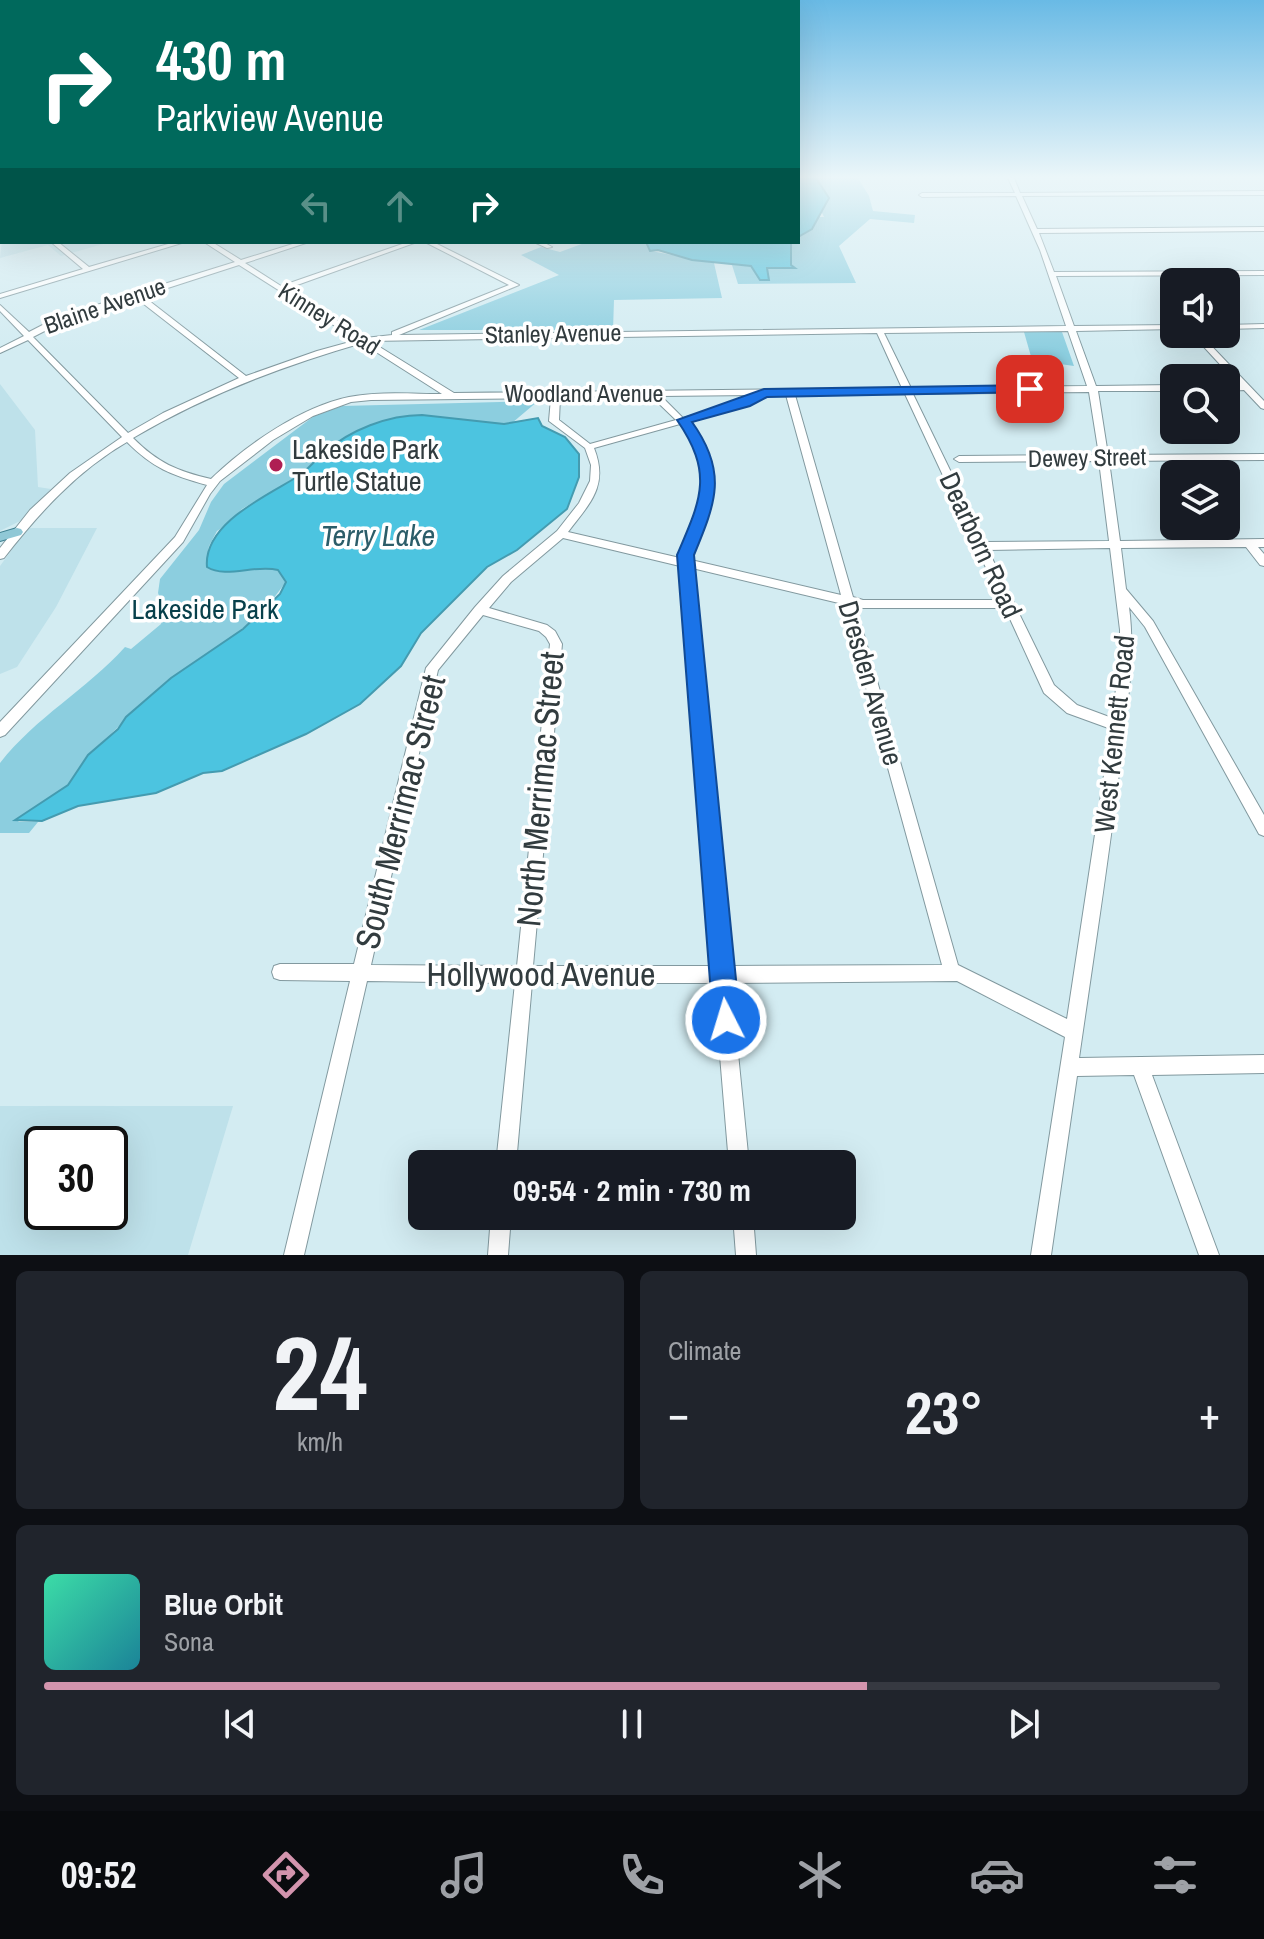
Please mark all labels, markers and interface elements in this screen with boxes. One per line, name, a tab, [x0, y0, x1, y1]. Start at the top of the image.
text: 430 m	[156, 22, 286, 97]
icon: right	[24, 32, 128, 136]
text: Parkview Avenue	[156, 94, 384, 142]
icon: left	[294, 184, 338, 228]
icon: ahead	[378, 184, 422, 228]
icon: right	[462, 184, 506, 228]
map controls	[1160, 268, 1240, 540]
button: sound	[1160, 268, 1240, 348]
street label: Blaine Avenue	[40, 269, 170, 341]
street label: Kinney Road	[273, 274, 386, 362]
street label: Stanley Avenue	[484, 316, 621, 350]
pin	[996, 355, 1064, 423]
button: search	[1160, 364, 1240, 444]
icon: arrive	[1008, 367, 1052, 411]
street label: Woodland Avenue	[504, 377, 664, 409]
place label: Lakeside Park Turtle Statue	[292, 430, 439, 500]
street label: Dewey Street	[1028, 440, 1147, 474]
marker: Lakeside Park Turtle Statue	[267, 456, 285, 474]
button: layers	[1160, 460, 1240, 540]
street label: Dearborn Road	[931, 466, 1031, 624]
water label: Terry Lake	[321, 515, 435, 555]
park label: Lakeside Park	[132, 590, 279, 628]
street label: Dresden Avenue	[829, 596, 913, 770]
street label: West Kennett Road	[1085, 633, 1143, 835]
street label: North Merrimac Street	[505, 649, 575, 928]
street label: South Merrimac Street	[344, 670, 456, 954]
street label: Hollywood Avenue	[427, 951, 655, 997]
position arrow	[684, 978, 768, 1062]
speed limit sign: 30	[24, 1126, 128, 1230]
text: 09:54 · 2 min · 730 m	[513, 1170, 751, 1210]
text: 24	[273, 1302, 367, 1442]
text: Climate	[668, 1333, 741, 1368]
text: 23°	[905, 1372, 983, 1453]
text: −	[668, 1383, 689, 1443]
text: +	[1199, 1383, 1220, 1443]
text: km/h	[297, 1424, 343, 1459]
text: Blue Orbit	[164, 1584, 283, 1624]
text: Sona	[164, 1624, 214, 1659]
icon: previous	[218, 1702, 262, 1746]
icon: pause	[610, 1702, 654, 1746]
icon: next	[1002, 1702, 1046, 1746]
icon: directions	[258, 1847, 314, 1903]
icon: music	[436, 1847, 492, 1903]
icon: phone	[614, 1847, 670, 1903]
icon: climate	[792, 1847, 848, 1903]
icon: car	[969, 1847, 1025, 1903]
icon: filters	[1147, 1847, 1203, 1903]
text: 09:52	[61, 1851, 136, 1899]

